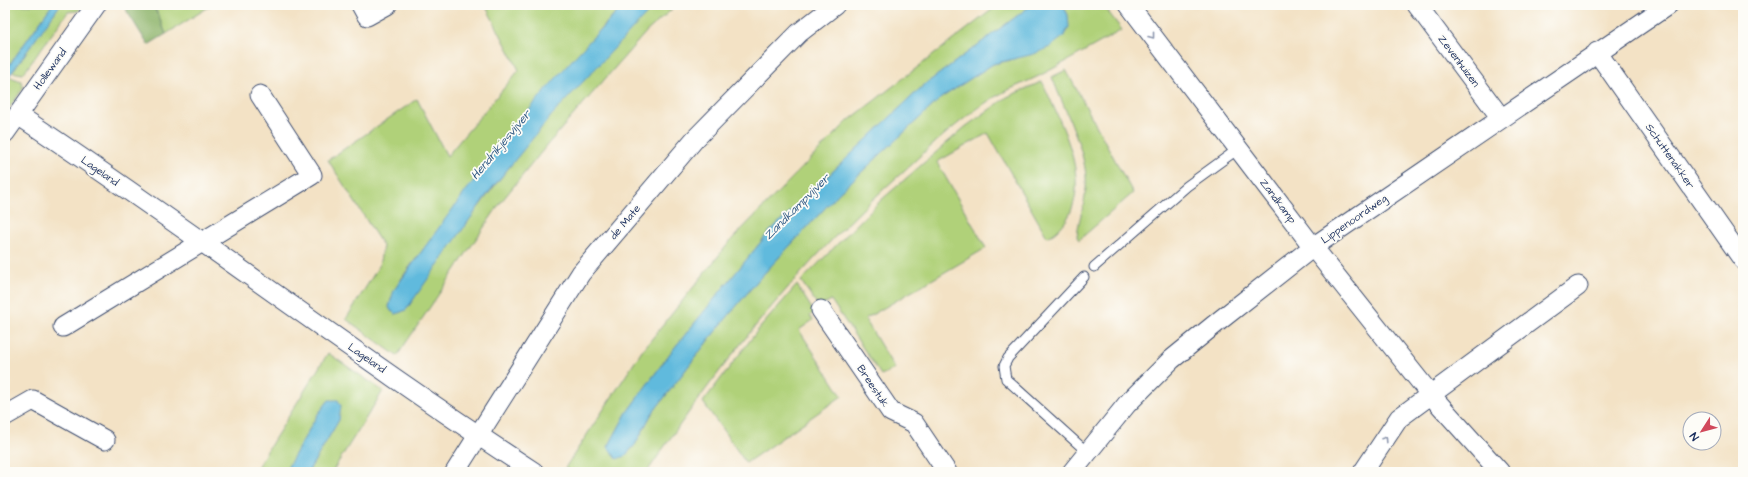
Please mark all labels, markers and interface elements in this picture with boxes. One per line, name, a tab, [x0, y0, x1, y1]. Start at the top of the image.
one-way arrow	[1147, 32, 1154, 39]
street label: Zevenhuizen	[1435, 32, 1484, 90]
street label: Hollewand	[30, 45, 70, 93]
water label: Hendrikjesvijver	[467, 106, 536, 183]
street label: Schuttenakker	[1642, 120, 1698, 192]
street label: Lageland	[77, 152, 122, 191]
water label: Zandkampvijver	[760, 169, 835, 244]
street label: Zandkamp	[1256, 176, 1300, 226]
street label: Lippenoordweg	[1318, 190, 1391, 248]
street label: de Mate	[606, 201, 644, 243]
street label: Lageland	[344, 339, 389, 378]
street label: Breestuk	[853, 362, 893, 410]
north arrow	[1682, 411, 1722, 451]
text: N	[1686, 429, 1702, 444]
one-way arrow	[1380, 436, 1387, 443]

